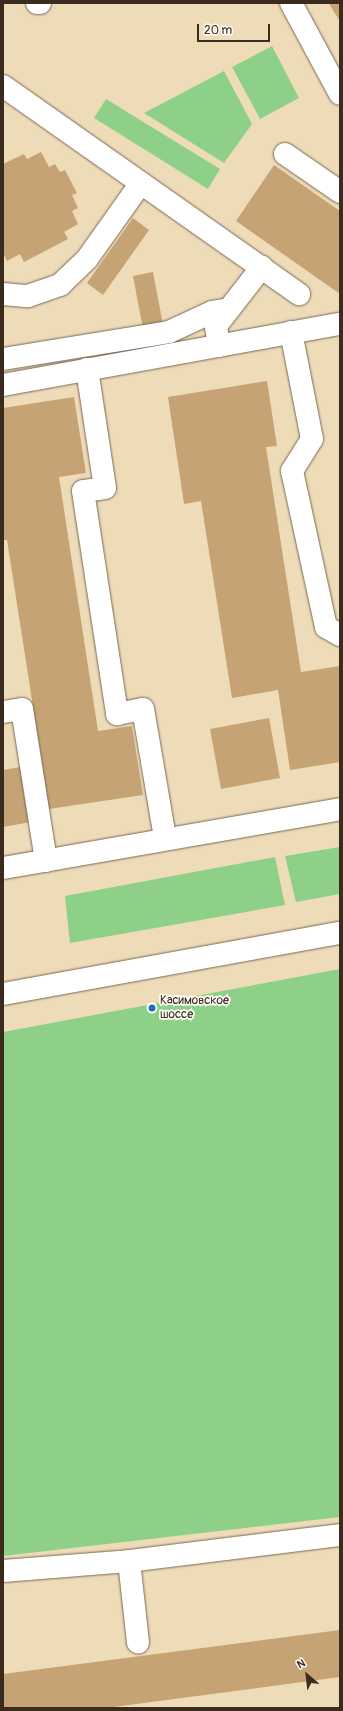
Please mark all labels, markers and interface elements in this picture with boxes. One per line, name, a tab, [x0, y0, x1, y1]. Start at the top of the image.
scale bar	[199, 16, 272, 42]
text: 20 m	[204, 23, 232, 38]
place label: Касимовское шоссе	[160, 994, 229, 1022]
marker: Касимовское шоссе	[147, 1003, 157, 1013]
north arrow	[287, 1655, 327, 1695]
text: N	[295, 1656, 307, 1671]

